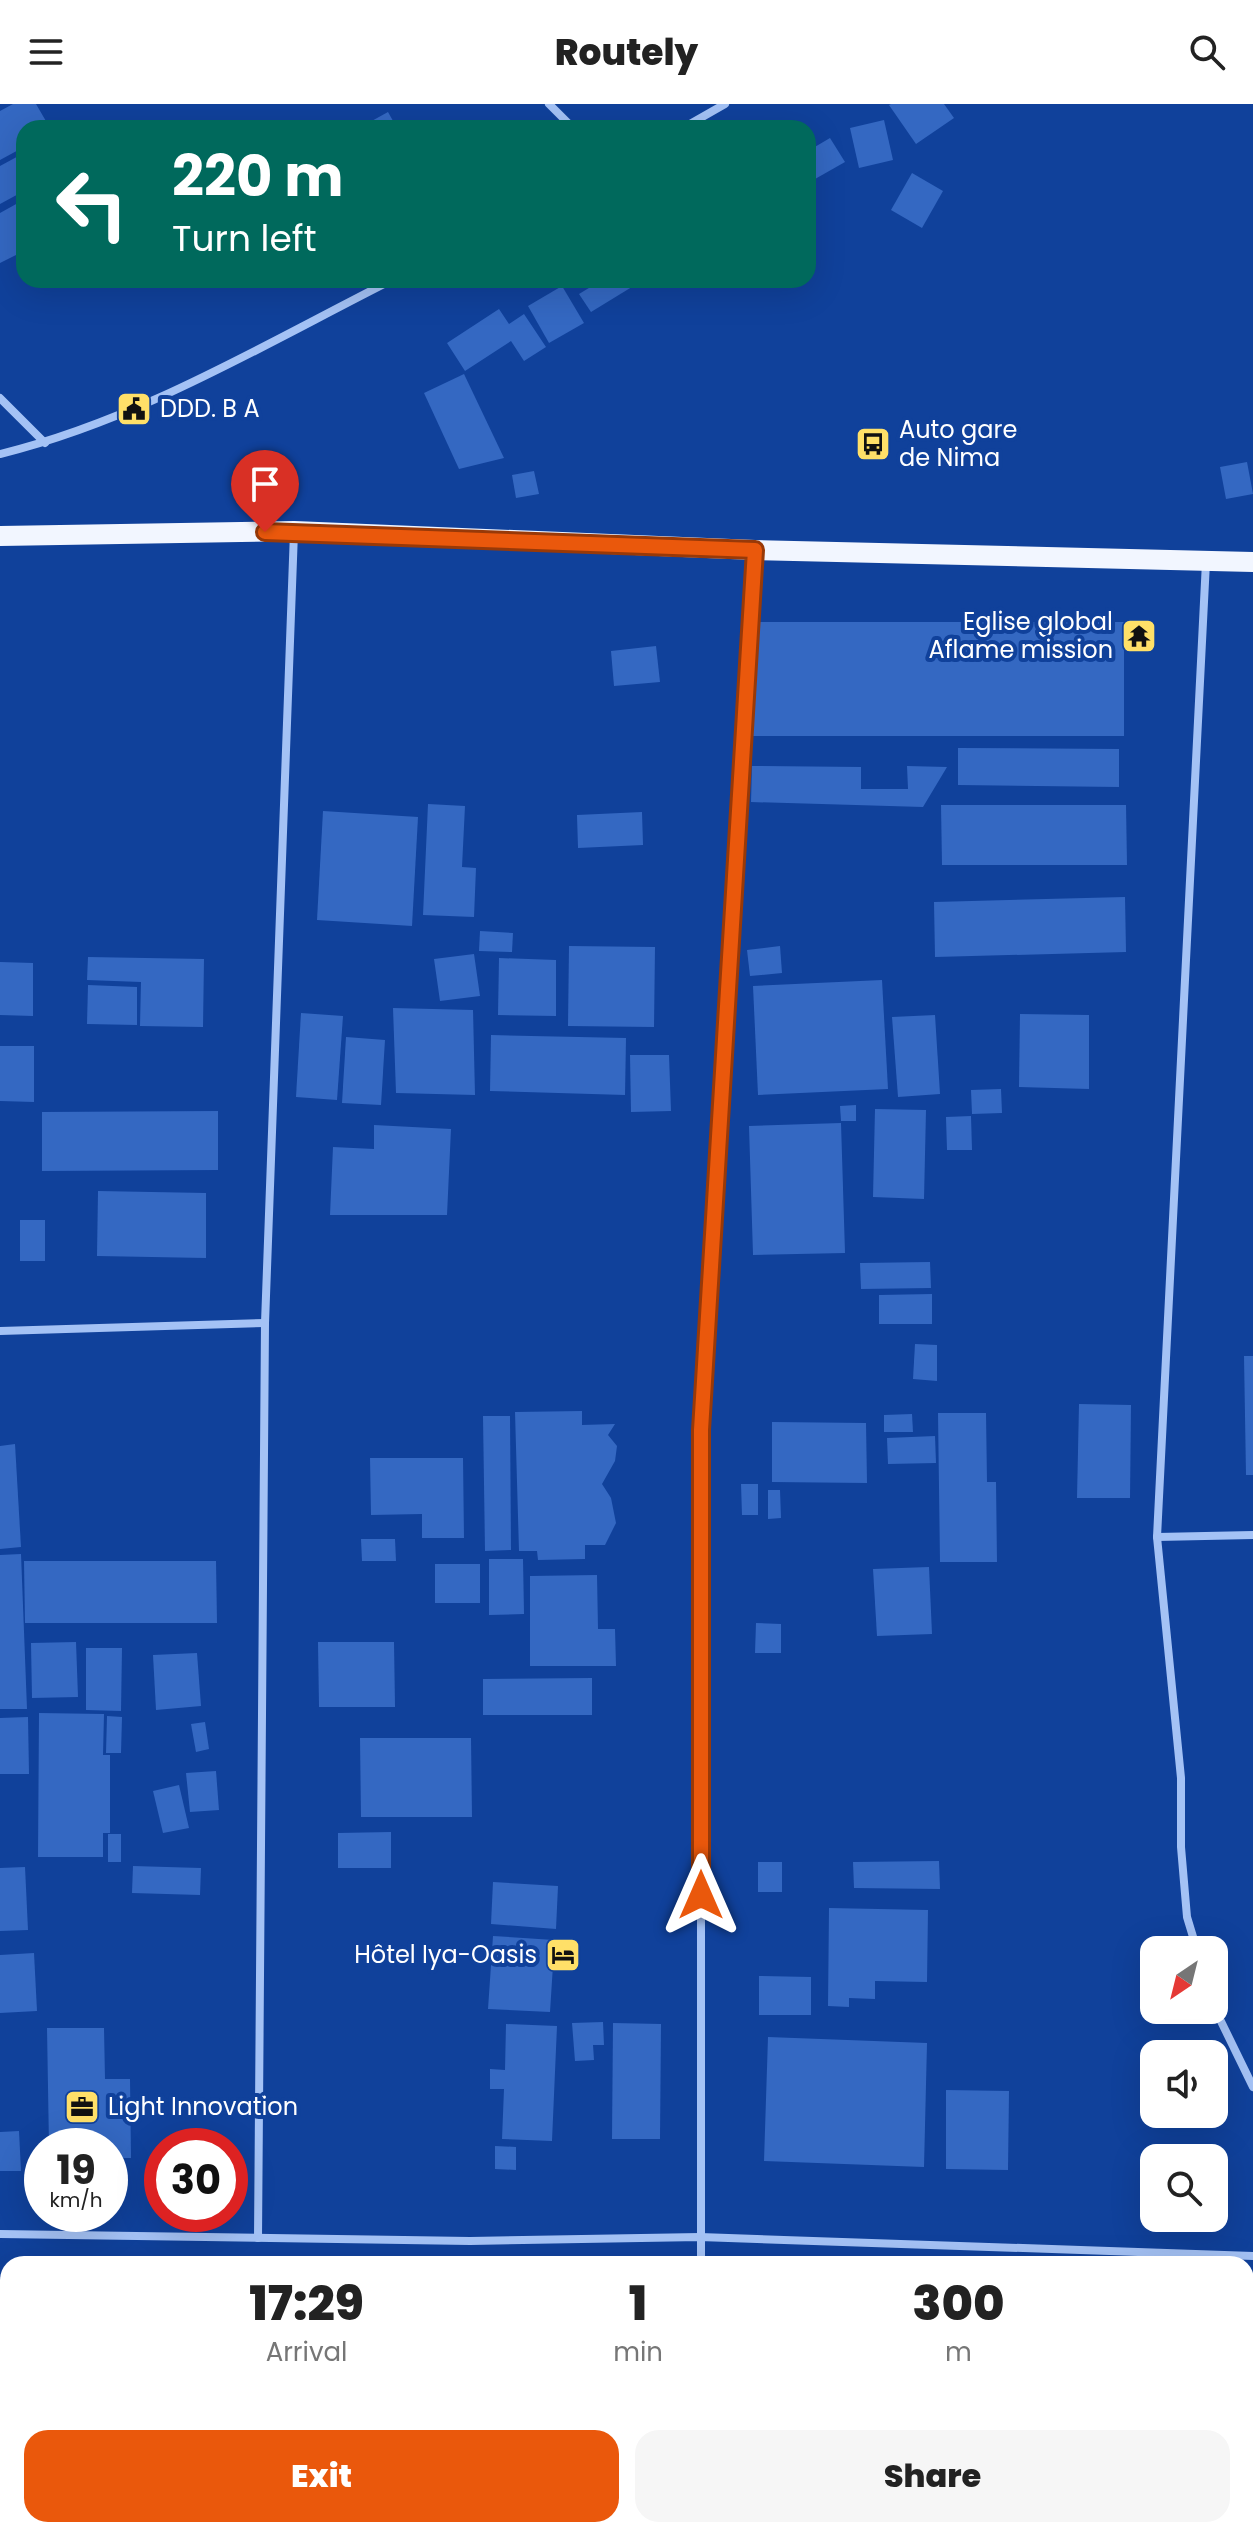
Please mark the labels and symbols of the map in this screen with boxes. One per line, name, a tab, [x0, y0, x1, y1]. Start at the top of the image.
public building icon: DDD. B A	[115, 390, 153, 428]
place label: DDD. B A	[160, 392, 260, 425]
place label: Auto gare de Nima	[899, 413, 1017, 474]
bus stop icon: Auto gare de Nima	[854, 425, 892, 463]
pin	[231, 450, 299, 532]
place label: Eglise global Aflame mission	[928, 605, 1113, 666]
temple icon: Eglise global Aflame mission	[1120, 617, 1158, 655]
position arrow	[659, 1853, 743, 1937]
hotel icon: Hôtel Iya-Oasis	[544, 1936, 582, 1974]
north arrow	[1140, 1936, 1228, 2024]
place label: Hôtel Iya-Oasis	[354, 1938, 537, 1971]
office icon: Light Innovation	[63, 2088, 101, 2126]
place label: Light Innovation	[108, 2090, 298, 2123]
speed limit sign: 30	[144, 2128, 248, 2232]

